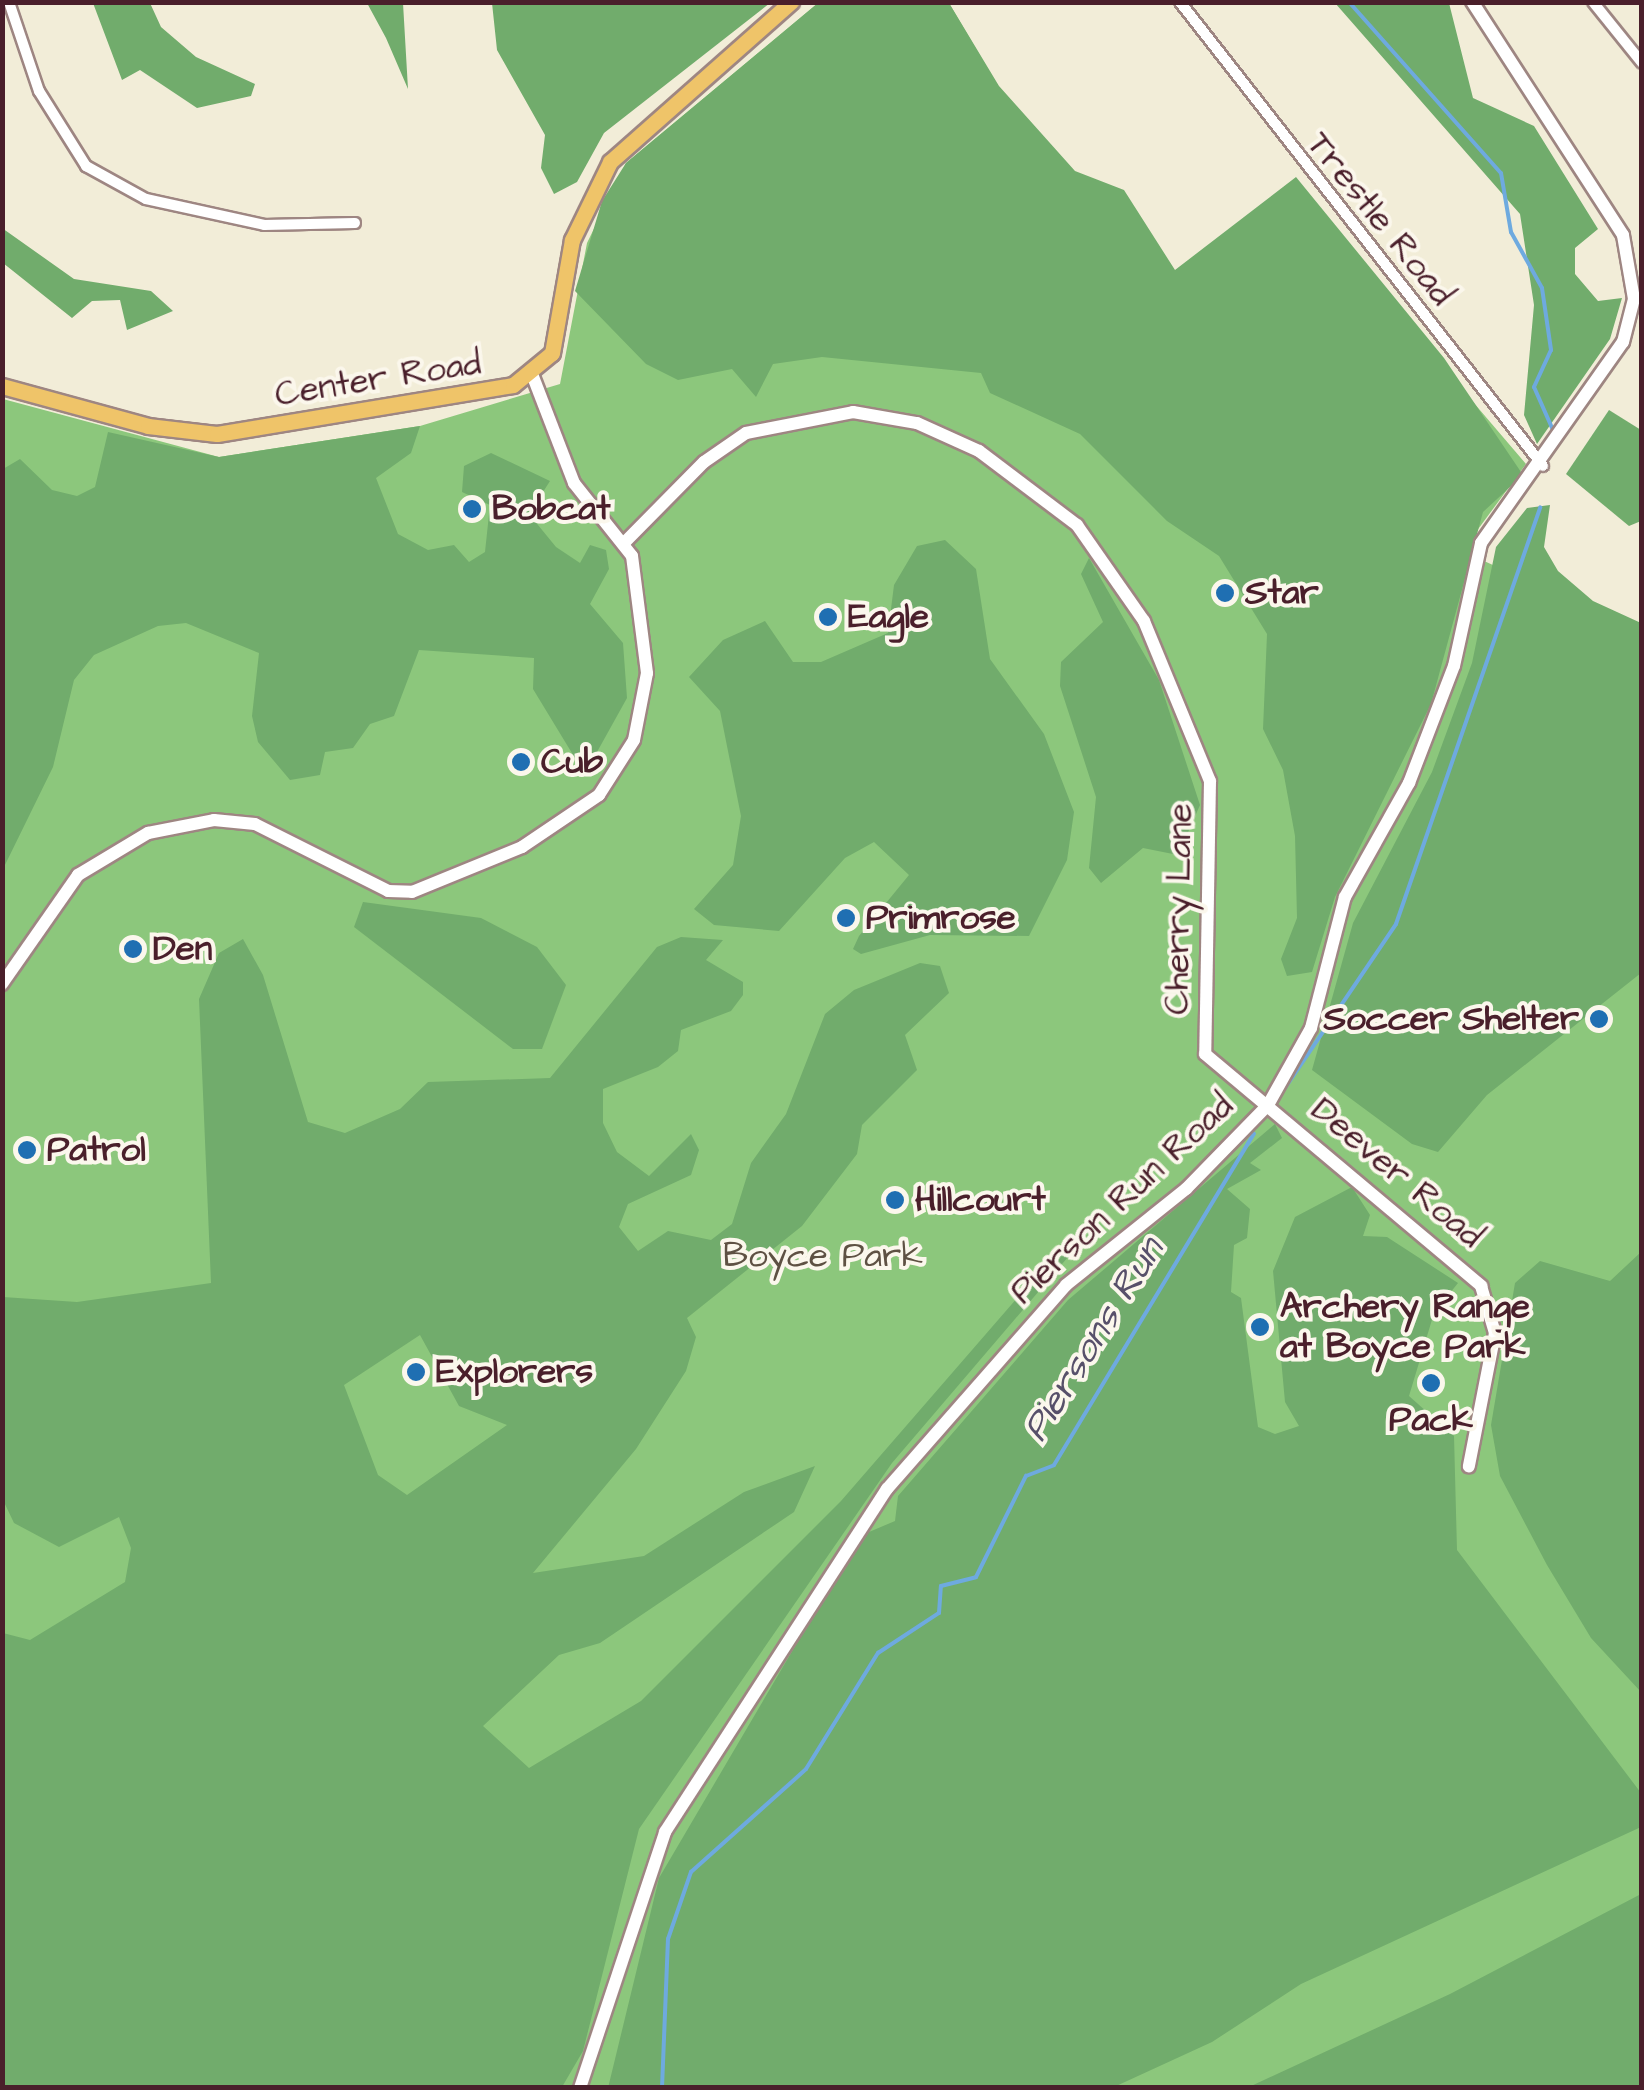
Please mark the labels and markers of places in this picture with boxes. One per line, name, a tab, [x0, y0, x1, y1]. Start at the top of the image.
place label: Bobcat	[492, 488, 610, 530]
marker: Bobcat	[461, 498, 483, 520]
place label: Star	[1245, 572, 1319, 614]
marker: Star	[1214, 582, 1236, 604]
place label: Eagle	[848, 596, 929, 638]
marker: Eagle	[817, 606, 839, 628]
place label: Cub	[541, 741, 603, 783]
marker: Cub	[510, 751, 532, 773]
place label: Primrose	[866, 897, 1016, 939]
marker: Primrose	[835, 907, 857, 929]
place label: Den	[153, 928, 212, 970]
marker: Den	[122, 938, 144, 960]
place label: Soccer Shelter	[1324, 998, 1579, 1040]
marker: Soccer Shelter	[1588, 1008, 1610, 1030]
place label: Patrol	[47, 1129, 146, 1171]
marker: Patrol	[16, 1139, 38, 1161]
place label: Hillcourt	[915, 1179, 1046, 1221]
marker: Hillcourt	[884, 1189, 906, 1211]
place label: Archery Range at Boyce Park	[1280, 1286, 1530, 1368]
marker: Archery Range at Boyce Park	[1249, 1316, 1271, 1338]
place label: Explorers	[436, 1351, 593, 1393]
marker: Explorers	[405, 1361, 427, 1383]
marker: Pack	[1420, 1372, 1442, 1394]
place label: Pack	[1389, 1399, 1473, 1441]

